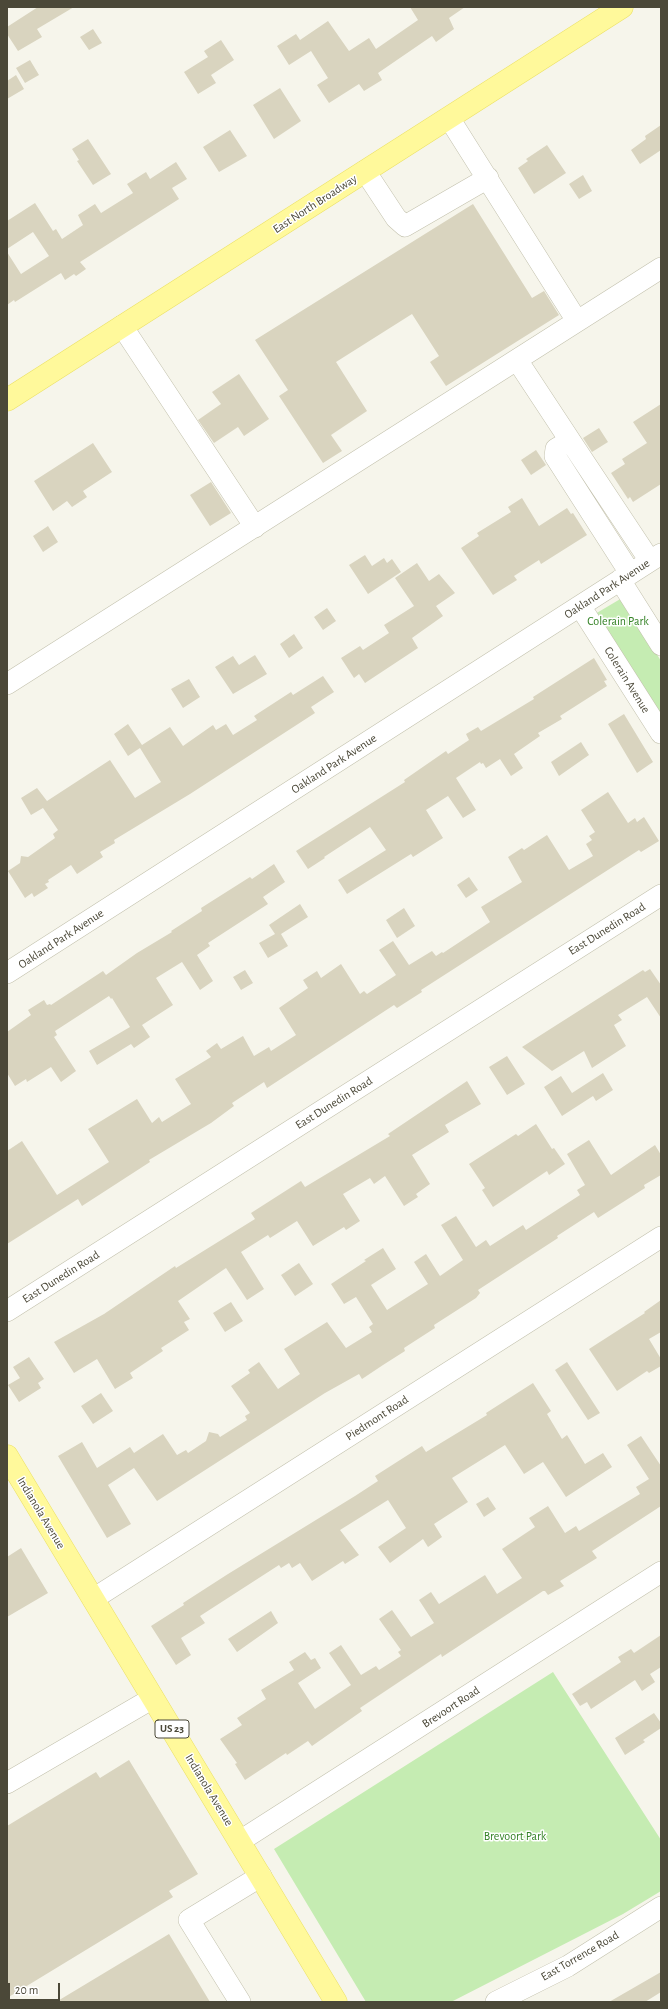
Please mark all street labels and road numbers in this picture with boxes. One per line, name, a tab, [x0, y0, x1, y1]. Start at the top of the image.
street label: East North Broadway	[270, 171, 360, 237]
street label: Oakland Park Avenue	[562, 556, 652, 622]
street label: Colerain Avenue	[601, 644, 653, 716]
street label: Oakland Park Avenue	[289, 731, 379, 797]
street label: East Dunedin Road	[566, 900, 648, 958]
street label: Oakland Park Avenue	[16, 906, 106, 972]
street label: East Dunedin Road	[293, 1074, 375, 1132]
street label: East Dunedin Road	[20, 1248, 102, 1306]
street label: Piedmont Road	[343, 1392, 411, 1444]
street label: Indianola Avenue	[14, 1474, 68, 1552]
street label: Brevoort Road	[419, 1683, 483, 1731]
road number: US 23	[155, 1720, 189, 1738]
street label: Indianola Avenue	[182, 1751, 236, 1829]
street label: East Torrence Road	[538, 1928, 622, 1984]

